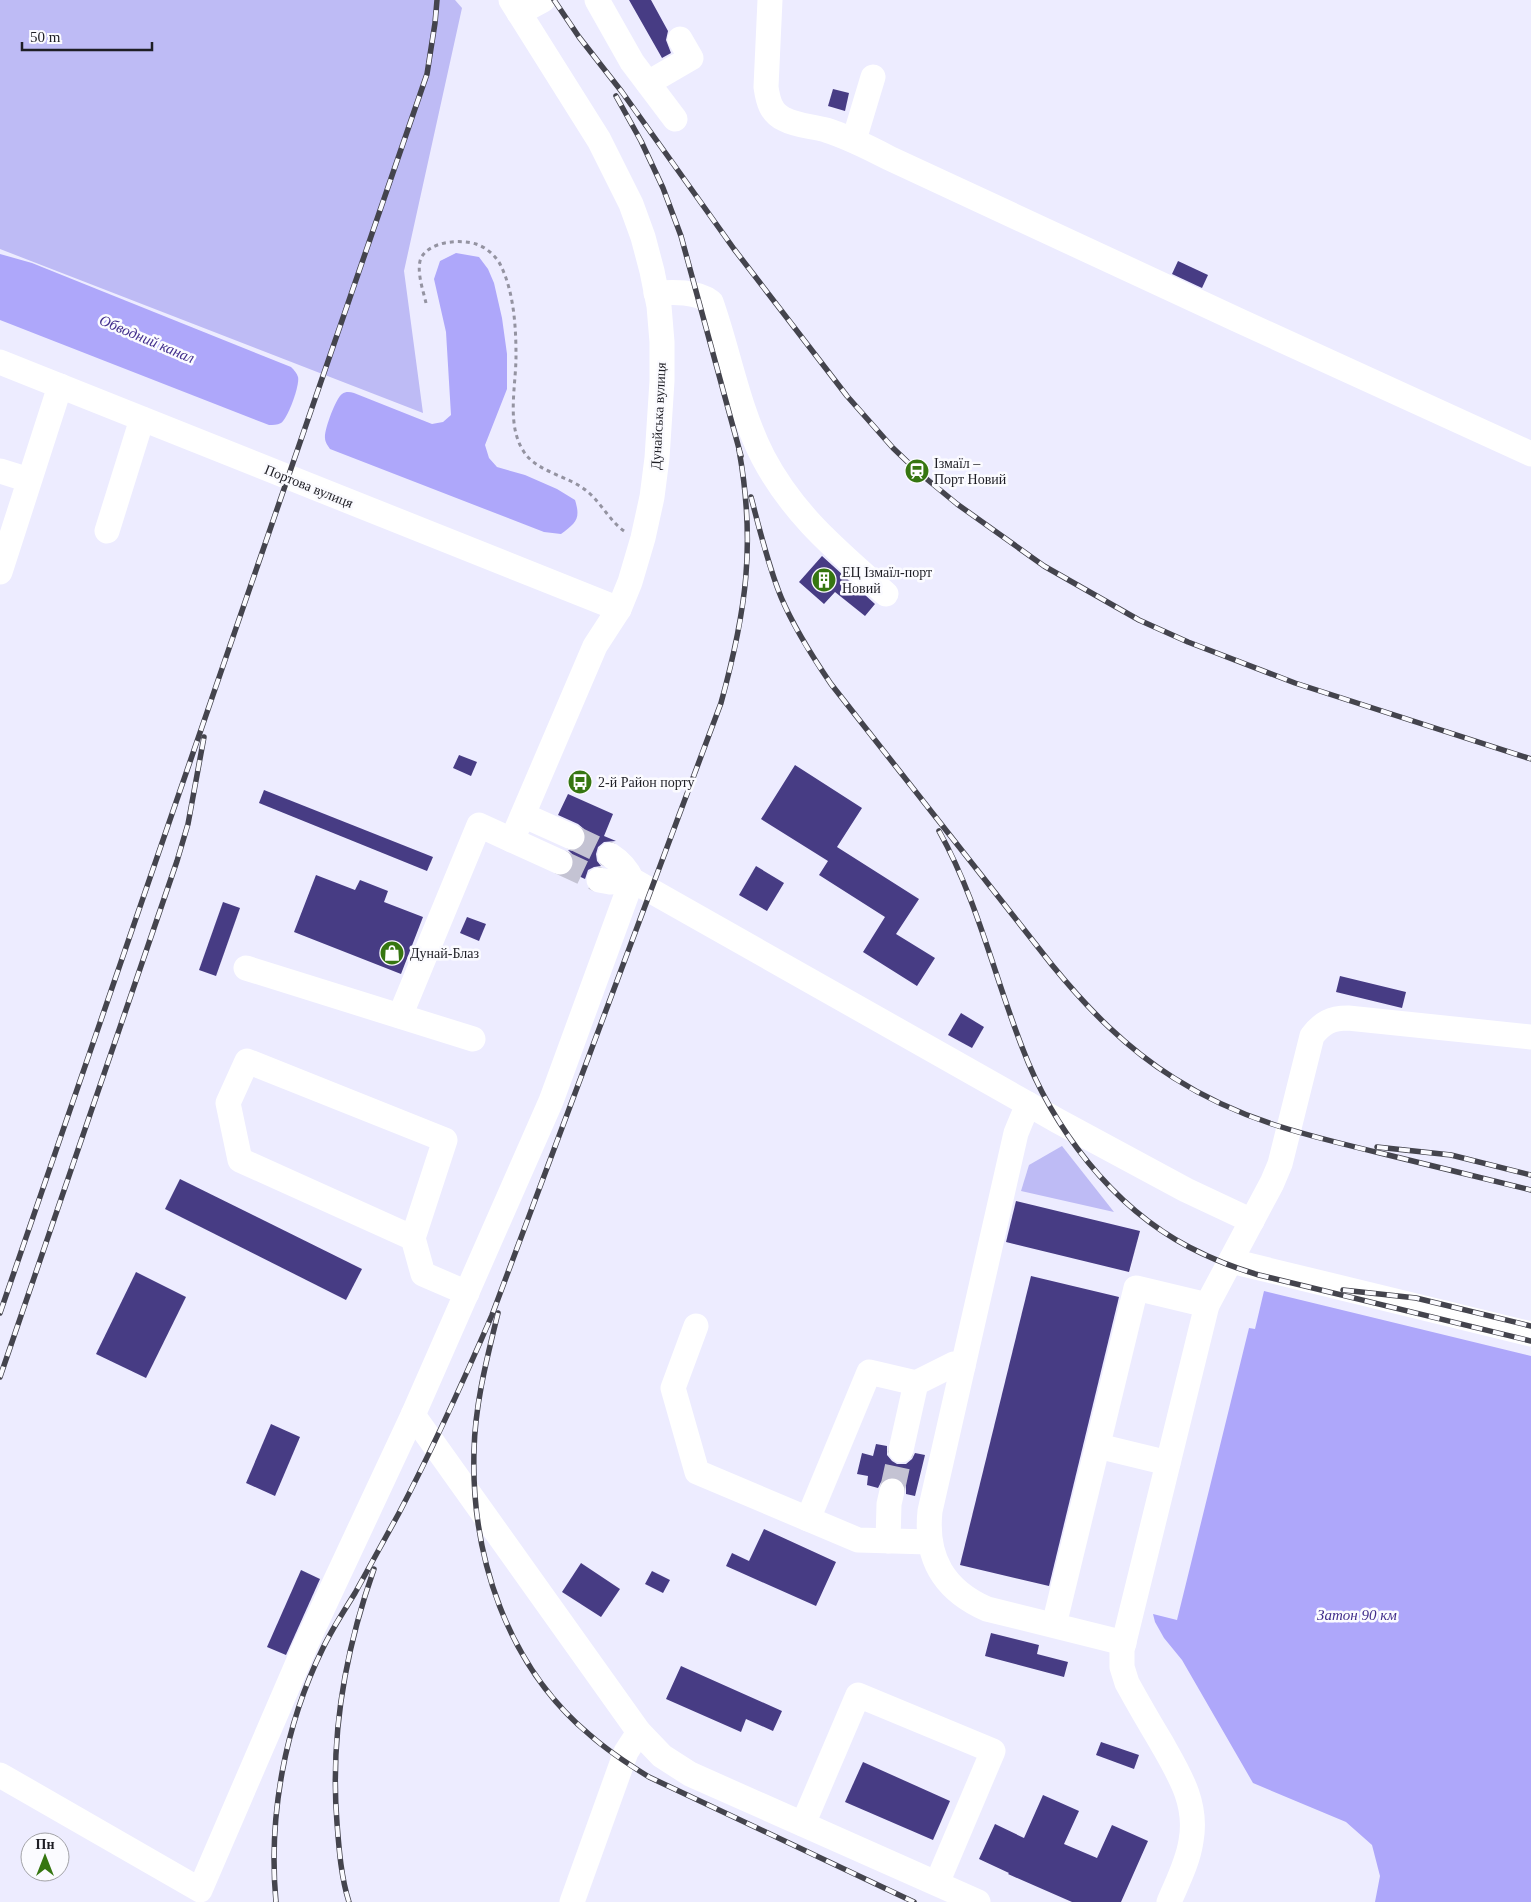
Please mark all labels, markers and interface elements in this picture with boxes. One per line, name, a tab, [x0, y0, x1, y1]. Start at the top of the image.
scale bar	[22, 20, 152, 52]
text: 50 m	[30, 29, 61, 45]
water label: Обводний канал	[97, 312, 197, 366]
street label: Дунайська вулиця	[648, 361, 669, 470]
place label: Ізмаїл – Порт Новий	[934, 456, 1007, 487]
station icon: Ізмаїл – Порт Новий	[904, 458, 930, 484]
street label: Портова вулиця	[262, 462, 356, 511]
place label: ЕЦ Ізмаїл-порт Новий	[842, 565, 932, 596]
building icon: ЕЦ Ізмаїл-порт Новий	[811, 567, 837, 593]
bus stop icon: 2-й Район порту	[567, 769, 593, 795]
place label: 2-й Район порту	[598, 775, 694, 790]
shop icon: Дунай-Блаз	[379, 940, 405, 966]
place label: Дунай-Блаз	[410, 946, 479, 961]
water label: Затон 90 км	[1317, 1607, 1397, 1623]
north arrow	[20, 1832, 70, 1882]
text: Пн	[36, 1837, 54, 1852]

